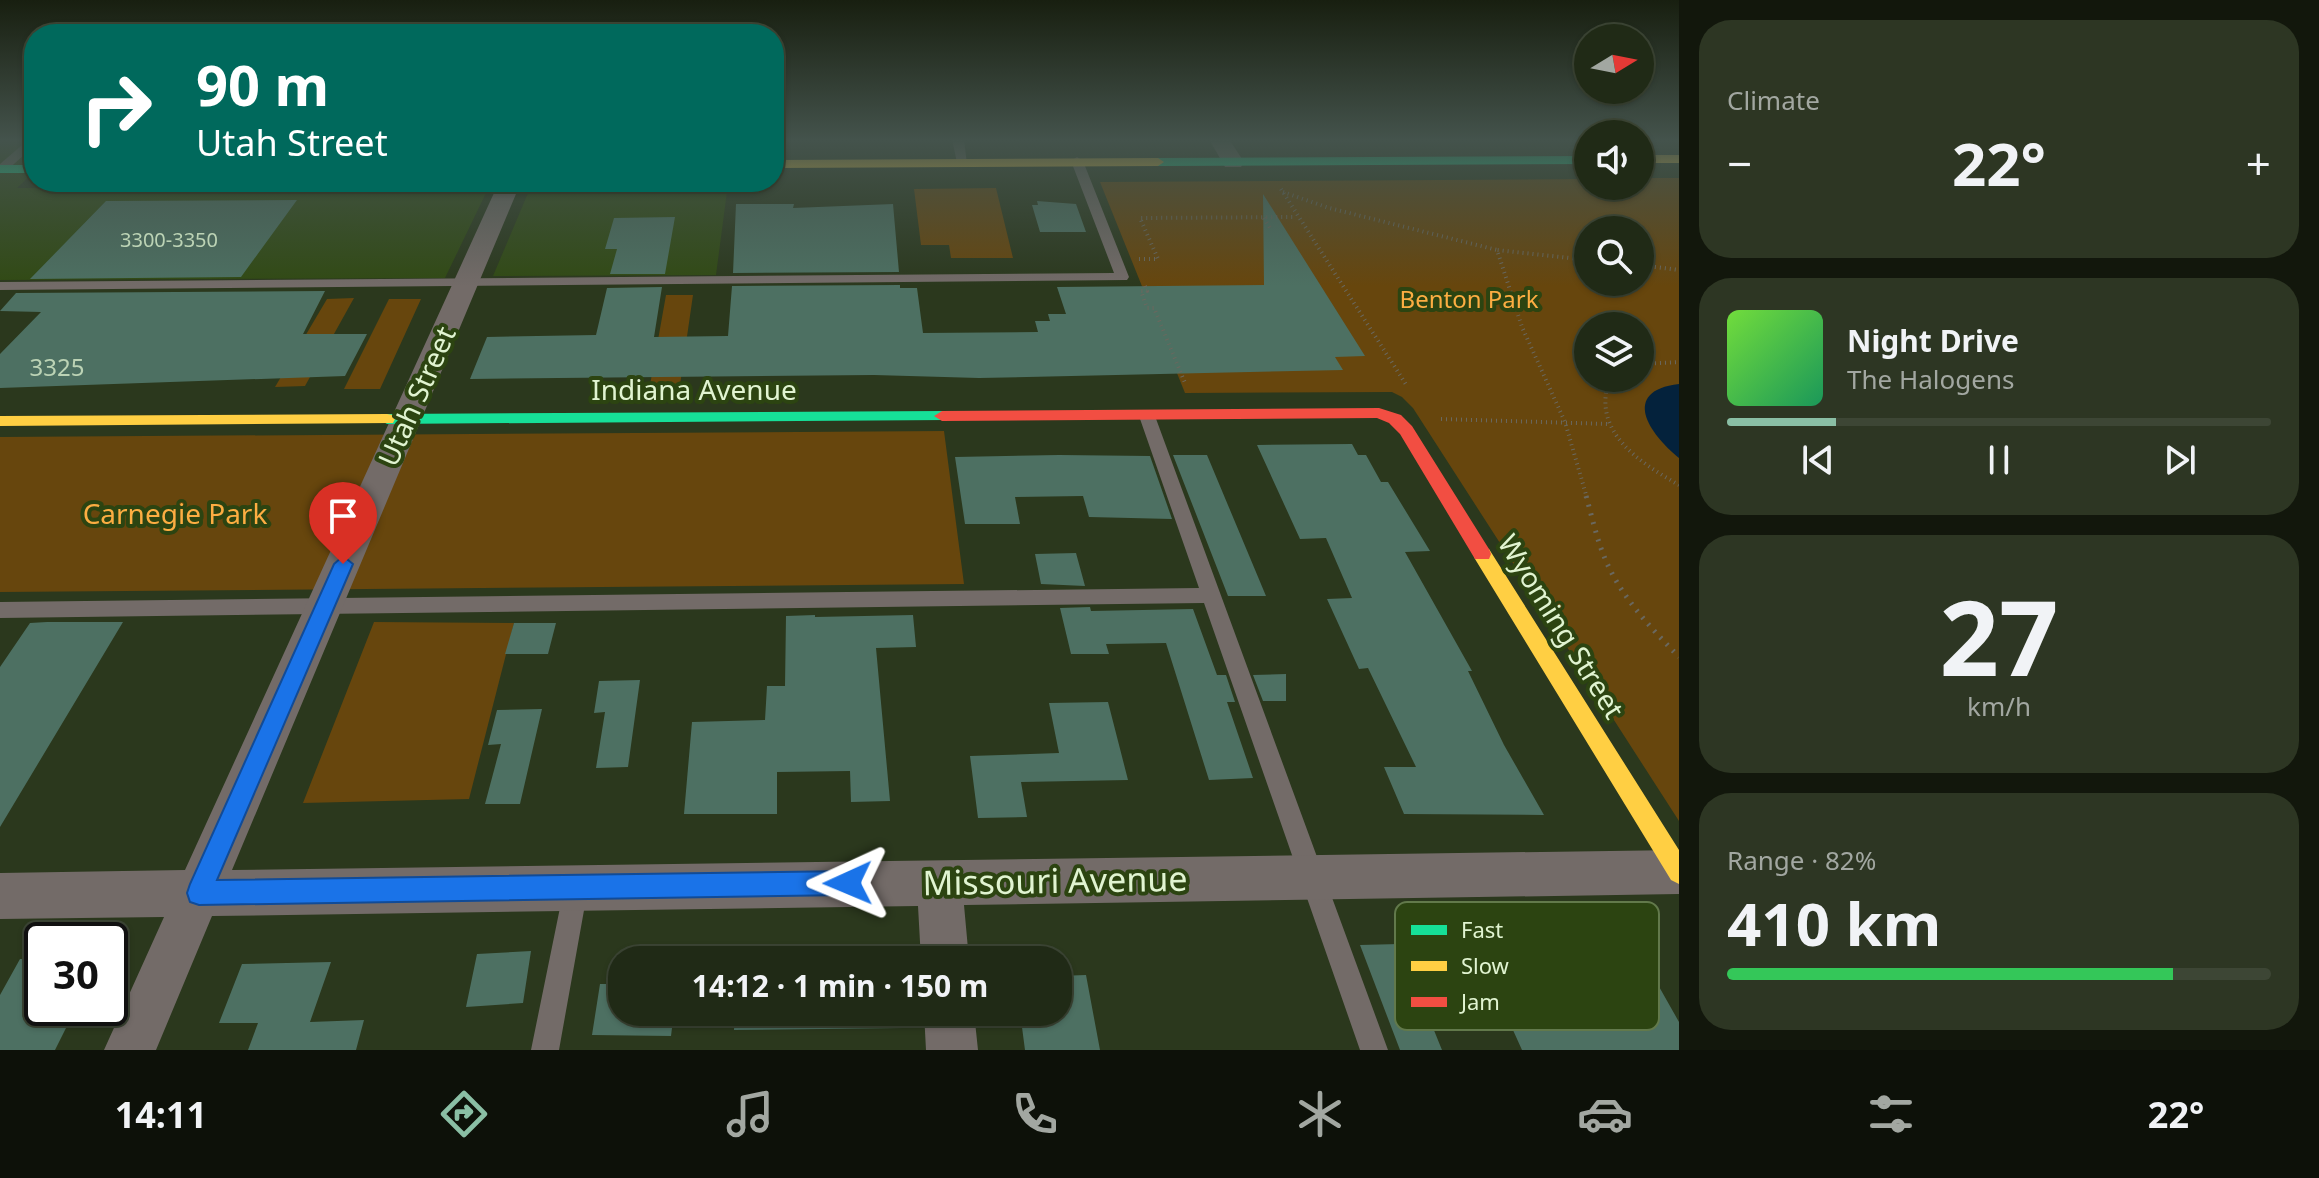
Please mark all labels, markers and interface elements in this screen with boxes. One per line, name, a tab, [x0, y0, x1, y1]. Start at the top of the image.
north arrow	[1574, 24, 1654, 104]
map controls	[1574, 24, 1654, 392]
text: 90 m	[196, 46, 329, 122]
icon: right	[64, 56, 168, 160]
text: Climate	[1727, 82, 1820, 118]
text: Utah Street	[196, 118, 388, 167]
button: sound	[1574, 120, 1654, 200]
text: 22°	[1952, 122, 2046, 204]
text: −	[1727, 133, 1752, 193]
text: +	[2246, 133, 2271, 193]
button: search	[1574, 216, 1654, 296]
house number: 3300-3350	[120, 226, 218, 253]
park label: Benton Park	[1400, 282, 1539, 315]
button: layers	[1574, 312, 1654, 392]
street label: Utah Street	[368, 320, 464, 472]
text: Night Drive	[1847, 320, 2019, 361]
house number: 3325	[30, 350, 84, 383]
text: The Halogens	[1847, 361, 2014, 397]
street label: Indiana Avenue	[591, 370, 797, 408]
icon: previous	[1796, 438, 1840, 482]
icon: pause	[1977, 438, 2021, 482]
icon: next	[2158, 438, 2202, 482]
pin	[309, 482, 377, 564]
park label: Carnegie Park	[83, 494, 267, 532]
icon: arrive	[321, 494, 365, 538]
street label: Wyoming Street	[1490, 527, 1634, 725]
text: 27	[1940, 565, 2058, 706]
text: km/h	[1967, 688, 2031, 724]
position arrow	[806, 841, 890, 925]
text: Range · 82%	[1727, 842, 1876, 878]
street label: Missouri Avenue	[922, 855, 1188, 905]
text: 410 km	[1727, 882, 1941, 964]
legend	[1395, 902, 1659, 1030]
text: Fast	[1461, 914, 1503, 944]
speed limit sign: 30	[24, 922, 128, 1026]
text: Slow	[1461, 950, 1510, 980]
text: 14:12 · 1 min · 150 m	[692, 965, 988, 1006]
text: Jam	[1459, 986, 1500, 1016]
icon: directions	[436, 1086, 492, 1142]
icon: music	[722, 1086, 778, 1142]
icon: phone	[1007, 1086, 1063, 1142]
icon: climate	[1292, 1086, 1348, 1142]
icon: car	[1577, 1086, 1633, 1142]
icon: filters	[1863, 1086, 1919, 1142]
text: 14:11	[115, 1090, 207, 1139]
text: 22°	[2148, 1090, 2204, 1139]

